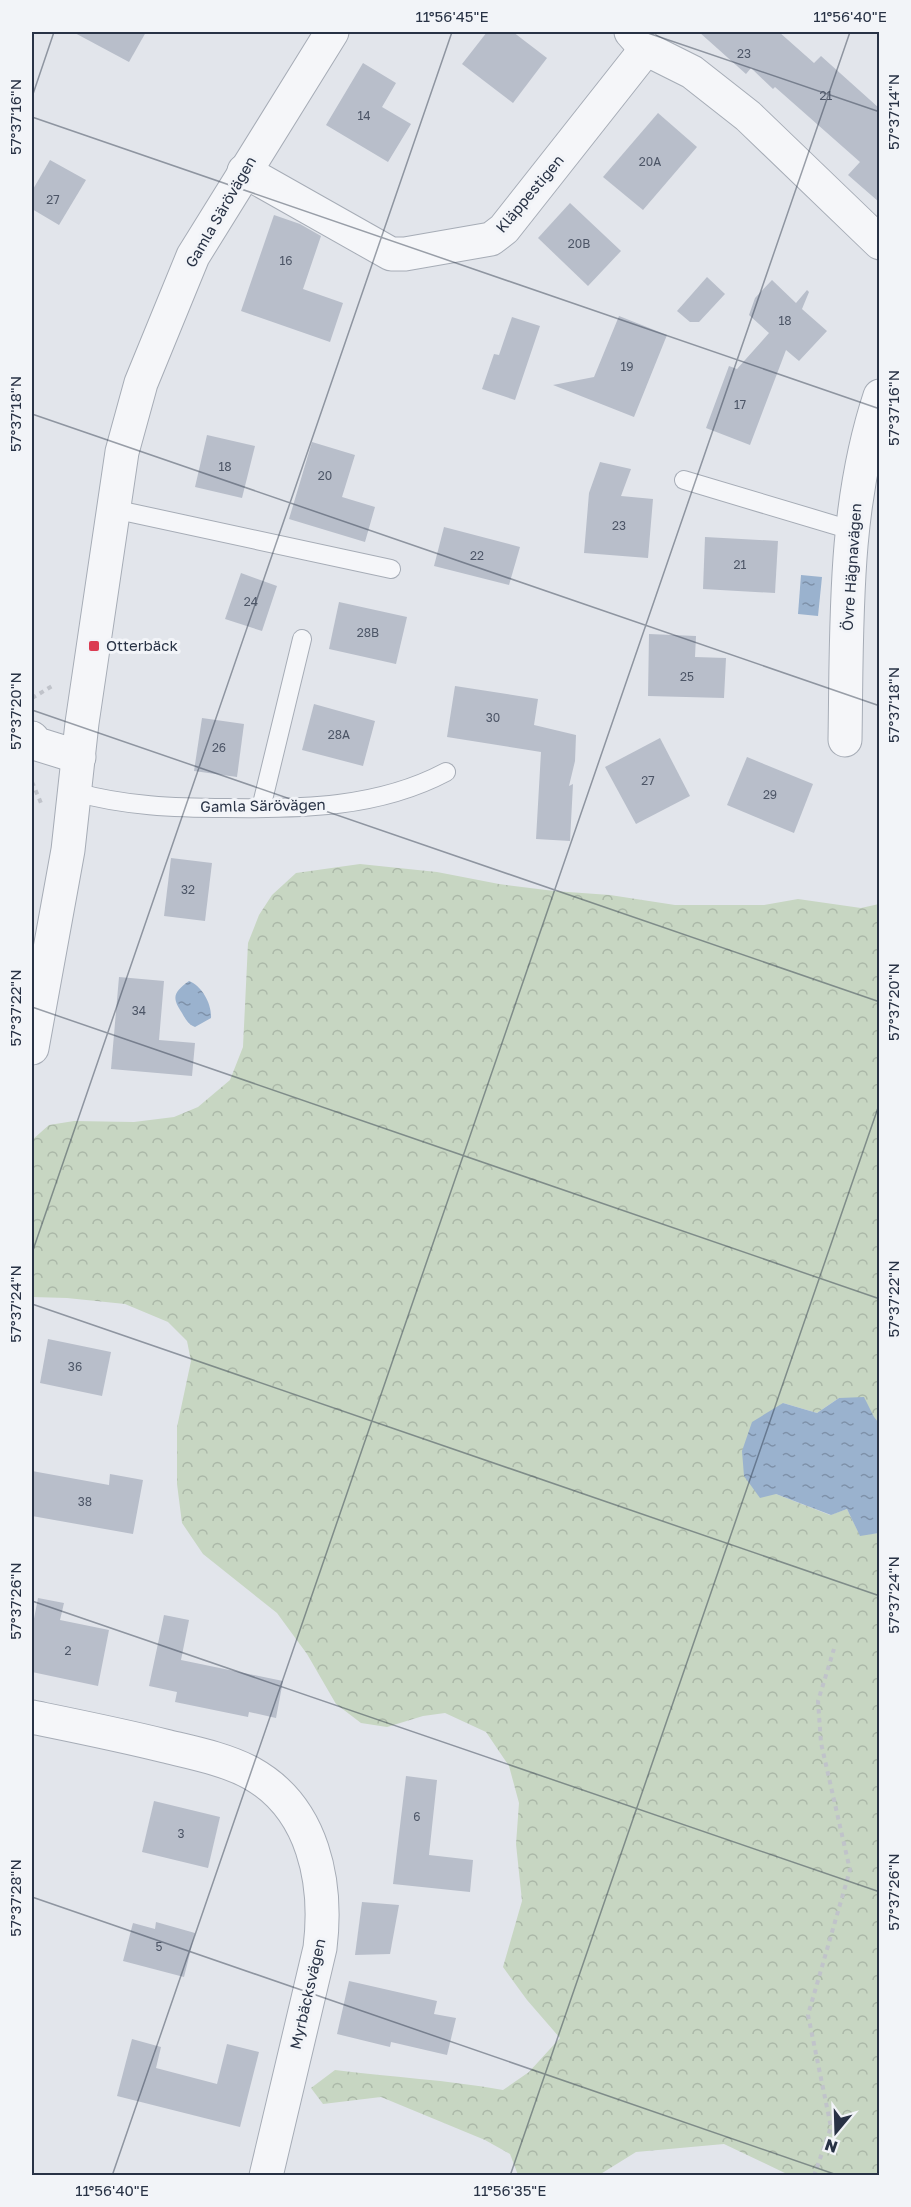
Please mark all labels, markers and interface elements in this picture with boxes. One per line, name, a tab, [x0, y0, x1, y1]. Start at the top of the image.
text: 11°56'45"E	[415, 7, 489, 25]
text: 11°56'40"E	[813, 7, 887, 25]
house number: 23	[737, 46, 751, 61]
text: 57°37'14"N	[884, 74, 902, 150]
text: 57°37'16"N	[6, 79, 24, 155]
house number: 21	[820, 88, 833, 103]
house number: 14	[357, 108, 371, 123]
street label: Kläppestigen	[492, 151, 567, 236]
street label: Gamla Särövägen	[181, 153, 259, 270]
house number: 20A	[639, 154, 661, 169]
house number: 27	[46, 192, 60, 207]
house number: 20B	[568, 236, 590, 251]
house number: 16	[279, 253, 293, 268]
house number: 18	[778, 313, 792, 328]
house number: 19	[620, 359, 634, 374]
text: 57°37'16"N	[884, 370, 902, 446]
text: 57°37'18"N	[6, 376, 24, 452]
house number: 17	[734, 397, 746, 412]
house number: 18	[218, 459, 232, 474]
house number: 20	[318, 468, 332, 483]
street label: Övre Hägnavägen	[838, 503, 864, 631]
house number: 23	[612, 518, 626, 533]
house number: 22	[470, 548, 484, 563]
house number: 21	[734, 557, 747, 572]
house number: 24	[244, 594, 258, 609]
house number: 28B	[357, 625, 379, 640]
place label: Otterbäck	[106, 636, 178, 654]
marker: Otterbäck	[87, 639, 101, 653]
text: 57°37'18"N	[884, 667, 902, 743]
house number: 25	[680, 669, 694, 684]
text: 57°37'20"N	[6, 672, 24, 750]
house number: 30	[486, 710, 500, 725]
house number: 28A	[328, 727, 350, 742]
house number: 26	[212, 740, 226, 755]
house number: 27	[641, 773, 655, 788]
house number: 29	[763, 787, 777, 802]
street label: Gamla Särövägen	[200, 795, 326, 815]
house number: 32	[181, 882, 195, 897]
text: 57°37'20"N	[884, 963, 902, 1041]
text: 57°37'22"N	[6, 969, 24, 1047]
house number: 34	[132, 1003, 146, 1018]
text: 57°37'22"N	[884, 1260, 902, 1338]
text: 57°37'24"N	[6, 1265, 24, 1343]
house number: 36	[68, 1359, 82, 1374]
house number: 38	[78, 1494, 92, 1509]
text: 57°37'24"N	[884, 1556, 902, 1634]
text: 57°37'26"N	[6, 1562, 24, 1640]
house number: 2	[65, 1643, 72, 1658]
house number: 6	[413, 1809, 421, 1824]
house number: 3	[177, 1826, 185, 1841]
text: 57°37'26"N	[884, 1853, 902, 1931]
text: 57°37'28"N	[6, 1859, 24, 1937]
street label: Myrbäcksvägen	[286, 1937, 329, 2051]
house number: 5	[156, 1939, 163, 1954]
north arrow	[806, 2102, 866, 2162]
text: N	[822, 2135, 840, 2158]
text: 11°56'40"E	[75, 2181, 149, 2199]
text: 11°56'35"E	[474, 2181, 546, 2199]

